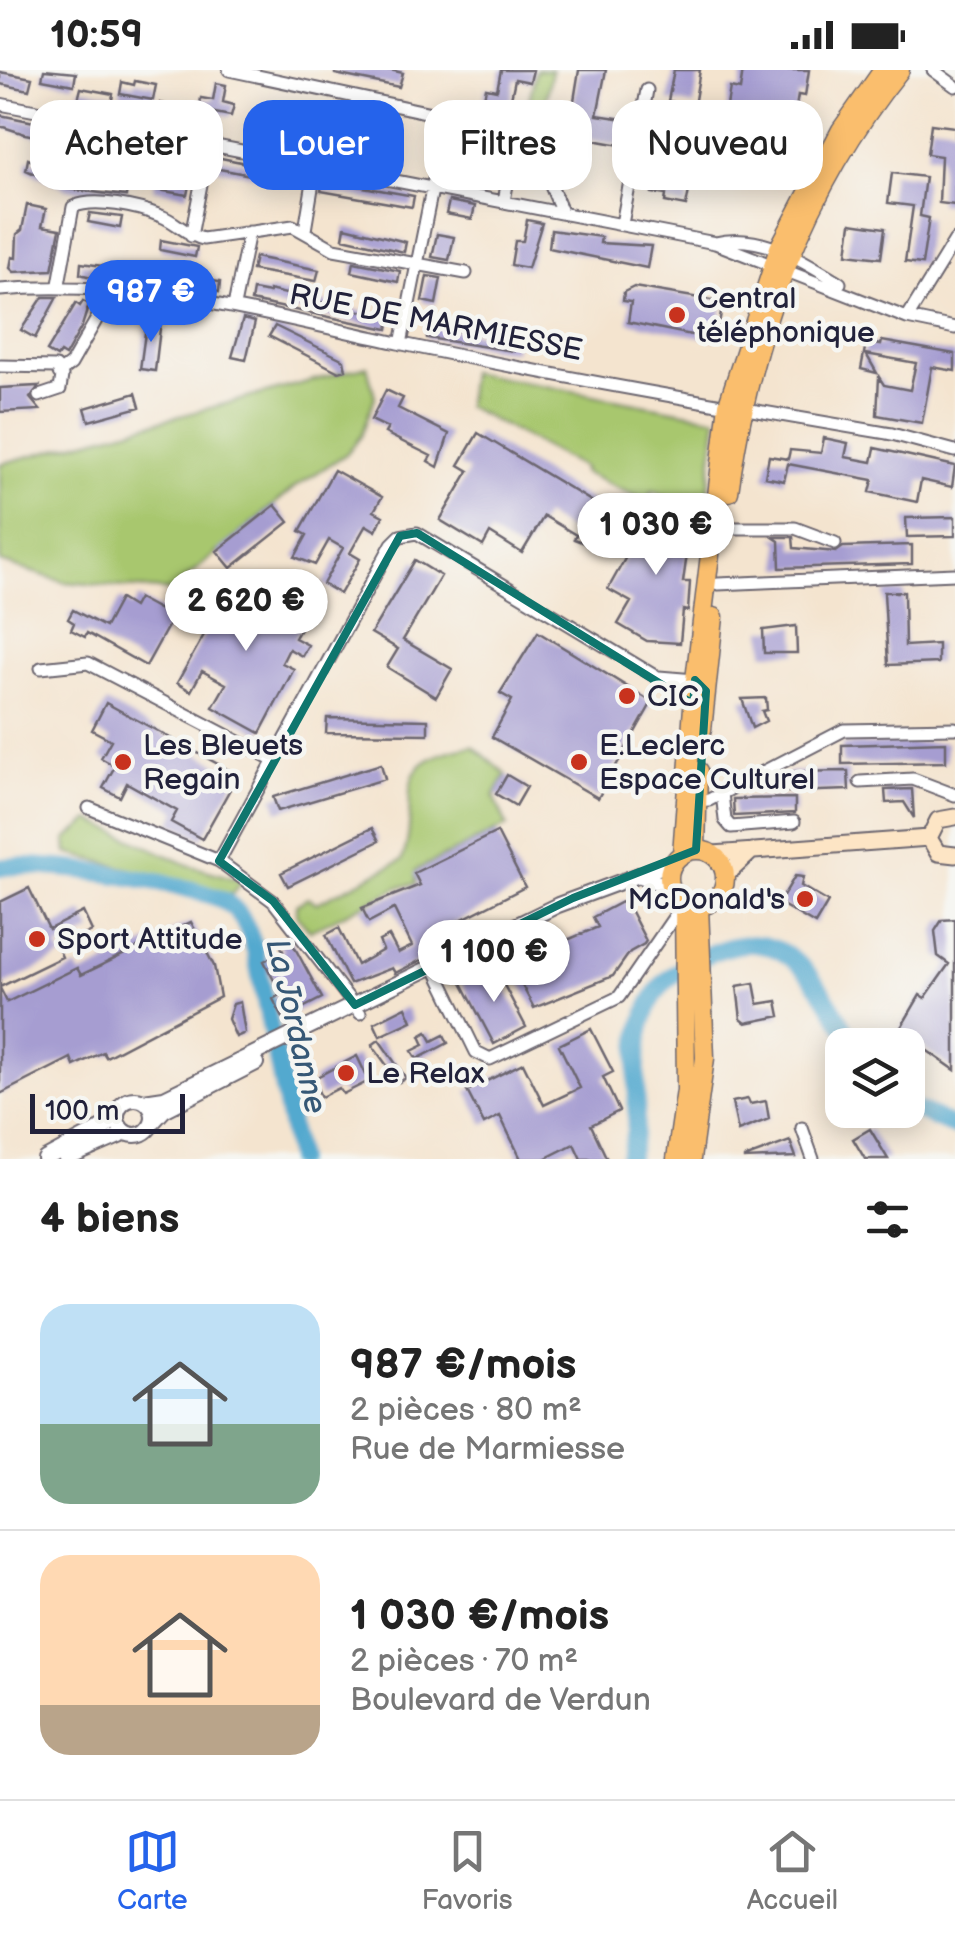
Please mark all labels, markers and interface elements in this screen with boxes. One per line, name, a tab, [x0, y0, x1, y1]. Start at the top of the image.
text: 10:59	[50, 13, 143, 58]
chip: Acheter	[30, 100, 223, 190]
chip: Louer	[243, 100, 404, 190]
chip: Filtres	[424, 100, 592, 190]
chip: Nouveau	[612, 100, 823, 190]
pin: 987 €	[81, 260, 221, 345]
text: 987 €	[107, 273, 195, 312]
street label: RUE DE MARMIESSE	[286, 277, 585, 369]
place label: Central téléphonique	[697, 281, 875, 351]
marker: Central téléphonique	[666, 304, 688, 326]
pin: 1 030 €	[564, 493, 748, 578]
text: 1 030 €	[599, 506, 713, 545]
pin: 2 620 €	[154, 569, 338, 654]
text: 2 620 €	[187, 582, 305, 621]
place label: CIC	[647, 679, 699, 715]
marker: CIC	[616, 685, 638, 707]
place label: Les Bleuets Regain	[143, 728, 303, 798]
place label: E.Leclerc Espace Culturel	[599, 728, 815, 798]
marker: Les Bleuets Regain	[112, 751, 134, 773]
marker: E.Leclerc Espace Culturel	[568, 751, 590, 773]
place label: McDonald's	[628, 882, 785, 918]
marker: McDonald's	[794, 888, 816, 910]
pin: 1 100 €	[402, 920, 586, 1005]
place label: Sport Attitude	[57, 922, 243, 958]
marker: Sport Attitude	[26, 928, 48, 950]
text: 1 100 €	[440, 933, 548, 972]
water label: La Jordanne	[256, 935, 335, 1118]
map controls	[825, 1028, 925, 1128]
button: layers	[825, 1028, 925, 1128]
place label: Le Relax	[366, 1056, 485, 1092]
marker: Le Relax	[335, 1062, 357, 1084]
scale bar	[30, 1089, 185, 1134]
text: 100 m	[45, 1095, 119, 1128]
icon: filters	[860, 1192, 915, 1247]
text: 4 biens	[40, 1194, 179, 1245]
text: 987 €/mois	[350, 1340, 576, 1391]
icon: home	[120, 1344, 240, 1464]
text: 2 pièces · 80 m²	[350, 1391, 582, 1430]
text: Rue de Marmiesse	[350, 1430, 625, 1469]
text: 1 030 €/mois	[350, 1591, 609, 1642]
icon: home	[120, 1595, 240, 1715]
text: 2 pièces · 70 m²	[350, 1642, 578, 1681]
text: Boulevard de Verdun	[350, 1681, 651, 1720]
tab: Carte	[117, 1824, 188, 1917]
tab: Favoris	[421, 1824, 513, 1917]
tab: Accueil	[747, 1824, 838, 1917]

